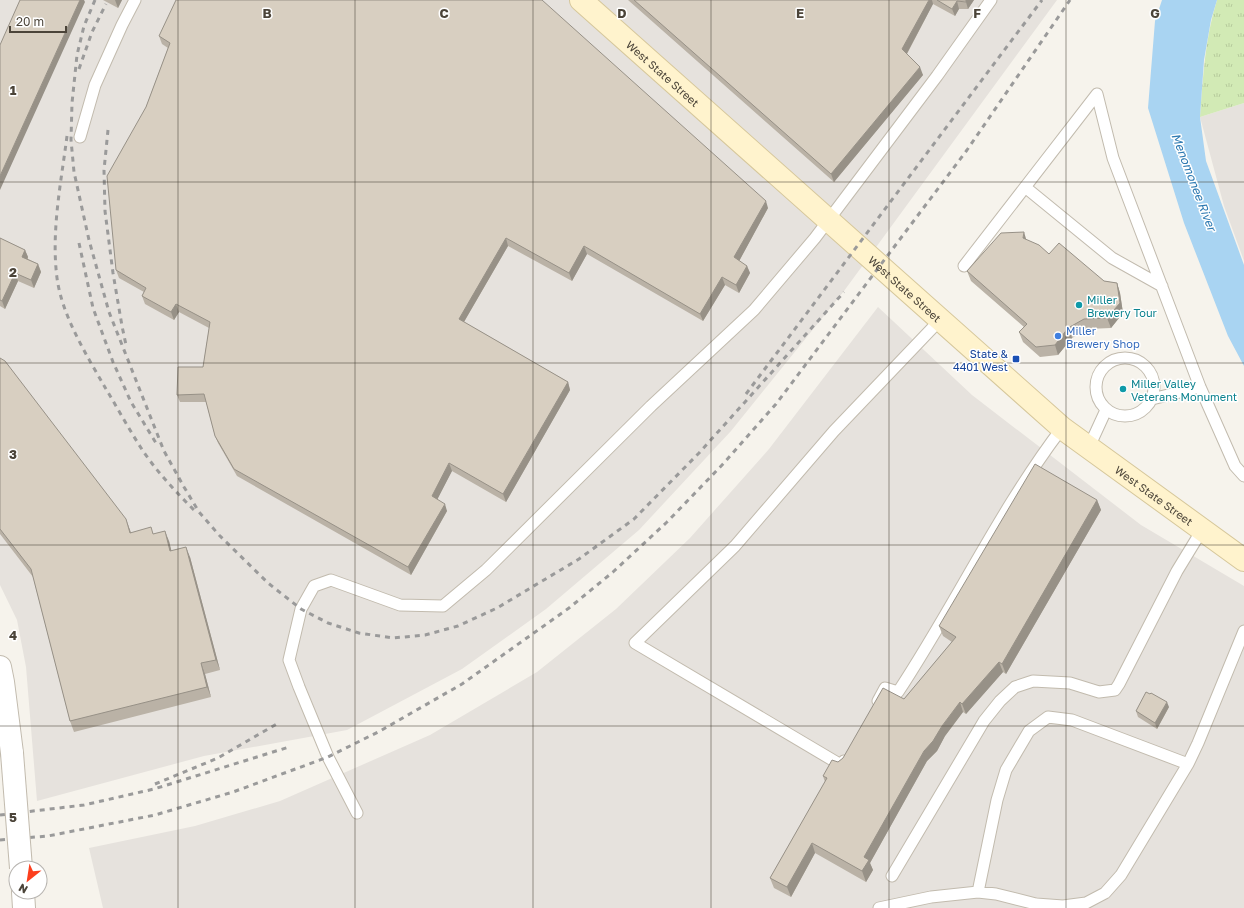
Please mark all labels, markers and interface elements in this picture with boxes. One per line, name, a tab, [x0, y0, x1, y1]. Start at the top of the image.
text: B	[262, 5, 272, 21]
text: C	[439, 5, 449, 21]
text: D	[617, 5, 627, 21]
text: E	[796, 5, 804, 21]
text: F	[973, 5, 981, 21]
text: G	[1150, 5, 1160, 21]
scale bar	[10, 8, 66, 34]
text: 20 m	[16, 14, 44, 29]
street label: West State Street	[624, 37, 702, 109]
text: 1	[10, 82, 17, 98]
water label: Menomonee River	[1168, 131, 1220, 235]
street label: West State Street	[866, 253, 944, 324]
text: 2	[9, 264, 17, 280]
place label: Miller Brewery Tour	[1087, 293, 1158, 319]
marker: Miller Brewery Tour	[1074, 300, 1084, 310]
place label: Miller Brewery Shop	[1066, 324, 1140, 350]
marker: Miller Brewery Shop	[1053, 331, 1063, 341]
place label: State & 4401 West	[953, 347, 1009, 373]
marker: State & 4401 West	[1011, 354, 1021, 364]
place label: Miller Valley Veterans Monument	[1131, 377, 1237, 403]
marker: Miller Valley Veterans Monument	[1118, 384, 1128, 394]
text: 3	[9, 446, 17, 462]
street label: West State Street	[1113, 462, 1196, 528]
text: 4	[9, 627, 17, 643]
text: 5	[9, 809, 17, 825]
north arrow	[8, 860, 48, 900]
text: N	[16, 881, 30, 897]

